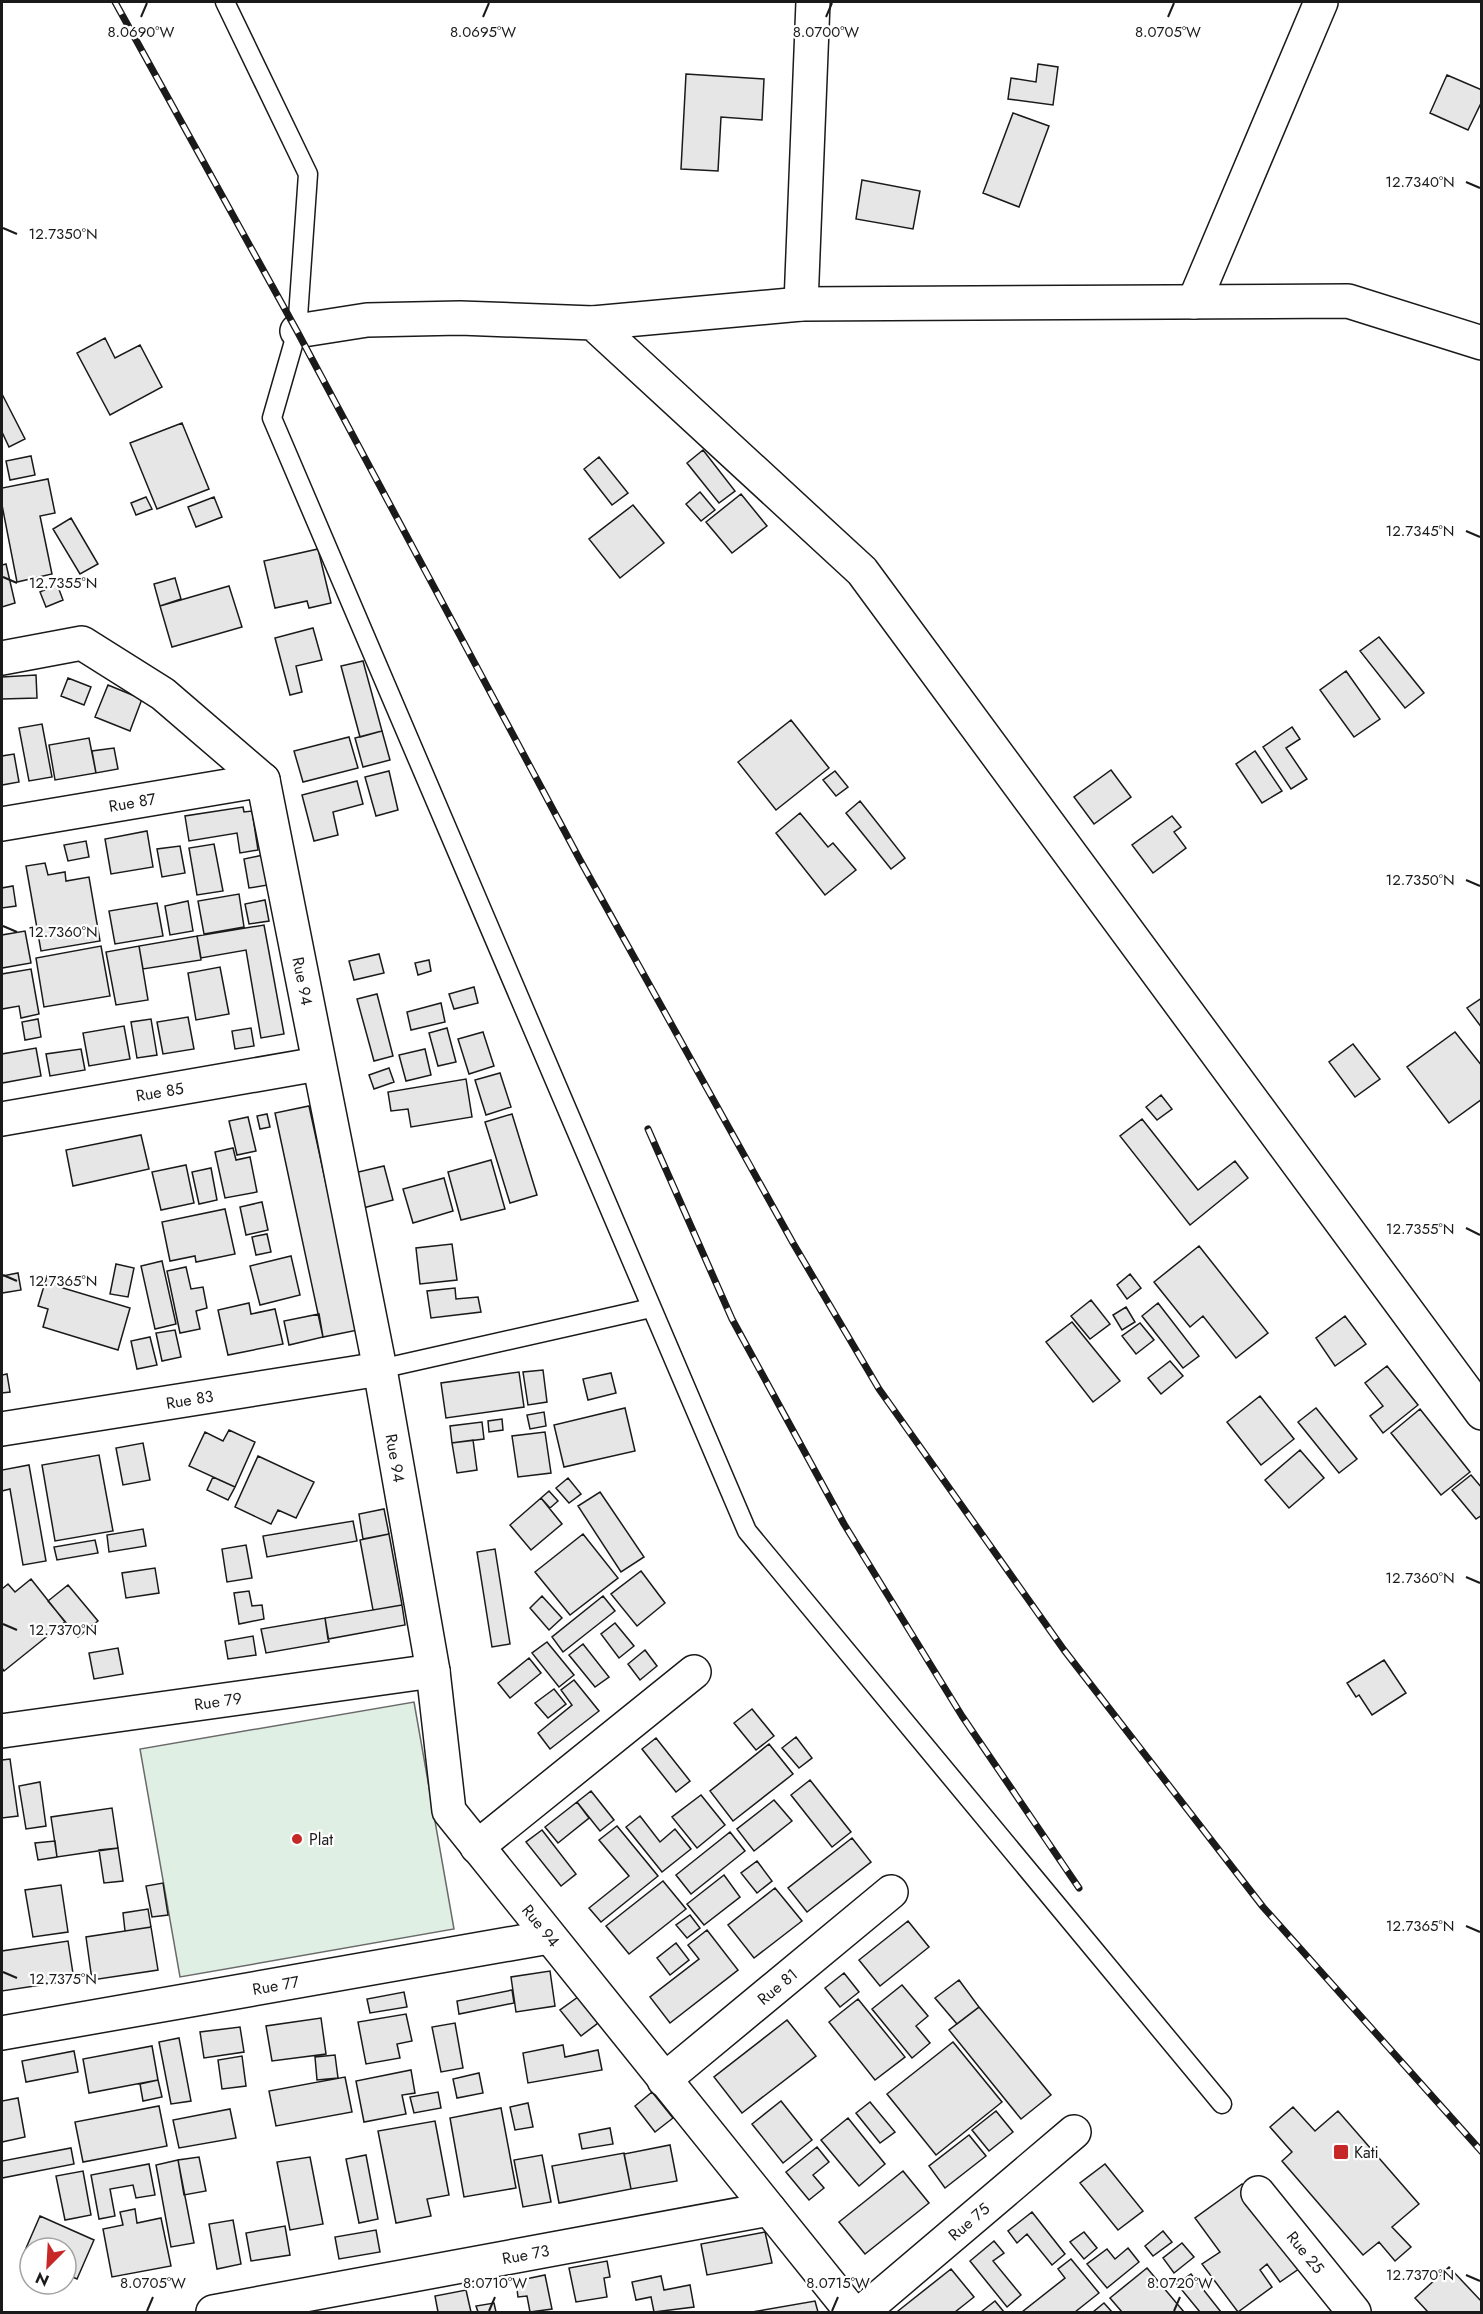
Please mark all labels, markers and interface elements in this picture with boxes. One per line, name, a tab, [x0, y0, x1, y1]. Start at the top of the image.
text: 8.0690°W	[108, 21, 175, 43]
text: 8.0695°W	[450, 21, 516, 43]
text: 8.0700°W	[793, 21, 859, 43]
text: 8.0705°W	[1135, 21, 1201, 43]
text: 12.7340°N	[1385, 171, 1455, 193]
text: 12.7350°N	[28, 223, 98, 245]
text: 12.7345°N	[1386, 520, 1454, 542]
text: 12.7355°N	[29, 572, 97, 594]
street label: Rue 87	[107, 787, 158, 818]
text: 12.7350°N	[1385, 869, 1455, 891]
text: 12.7360°N	[28, 921, 98, 943]
street label: Rue 94	[286, 955, 319, 1007]
street label: Rue 85	[134, 1077, 185, 1108]
text: 12.7355°N	[1386, 1218, 1454, 1240]
text: 12.7365°N	[29, 1270, 97, 1292]
street label: Rue 83	[164, 1385, 215, 1415]
street label: Rue 94	[380, 1432, 411, 1484]
text: 12.7360°N	[1385, 1567, 1455, 1589]
text: 12.7370°N	[29, 1619, 97, 1641]
street label: Rue 79	[193, 1687, 243, 1716]
place label: Plat	[309, 1828, 333, 1851]
marker: Plat	[290, 1832, 304, 1846]
street label: Rue 94	[516, 1900, 565, 1952]
text: 12.7365°N	[1386, 1915, 1454, 1937]
street label: Rue 81	[752, 1963, 803, 2010]
text: 12.7375°N	[29, 1968, 97, 1990]
street label: Rue 77	[251, 1970, 302, 2001]
place label: Kati	[1354, 2141, 1379, 2164]
marker: Kati	[1332, 2143, 1350, 2161]
street label: Rue 75	[943, 2198, 995, 2246]
street label: Rue 25	[1281, 2226, 1330, 2279]
north arrow	[18, 2236, 78, 2296]
street label: Rue 73	[500, 2239, 552, 2270]
text: 12.7370°N	[1386, 2264, 1454, 2286]
text: N	[32, 2266, 53, 2292]
text: 8.0705°W	[120, 2272, 186, 2294]
text: 8.0710°W	[463, 2272, 527, 2294]
text: 8.0715°W	[806, 2272, 870, 2294]
text: 8.0720°W	[1147, 2272, 1213, 2294]

